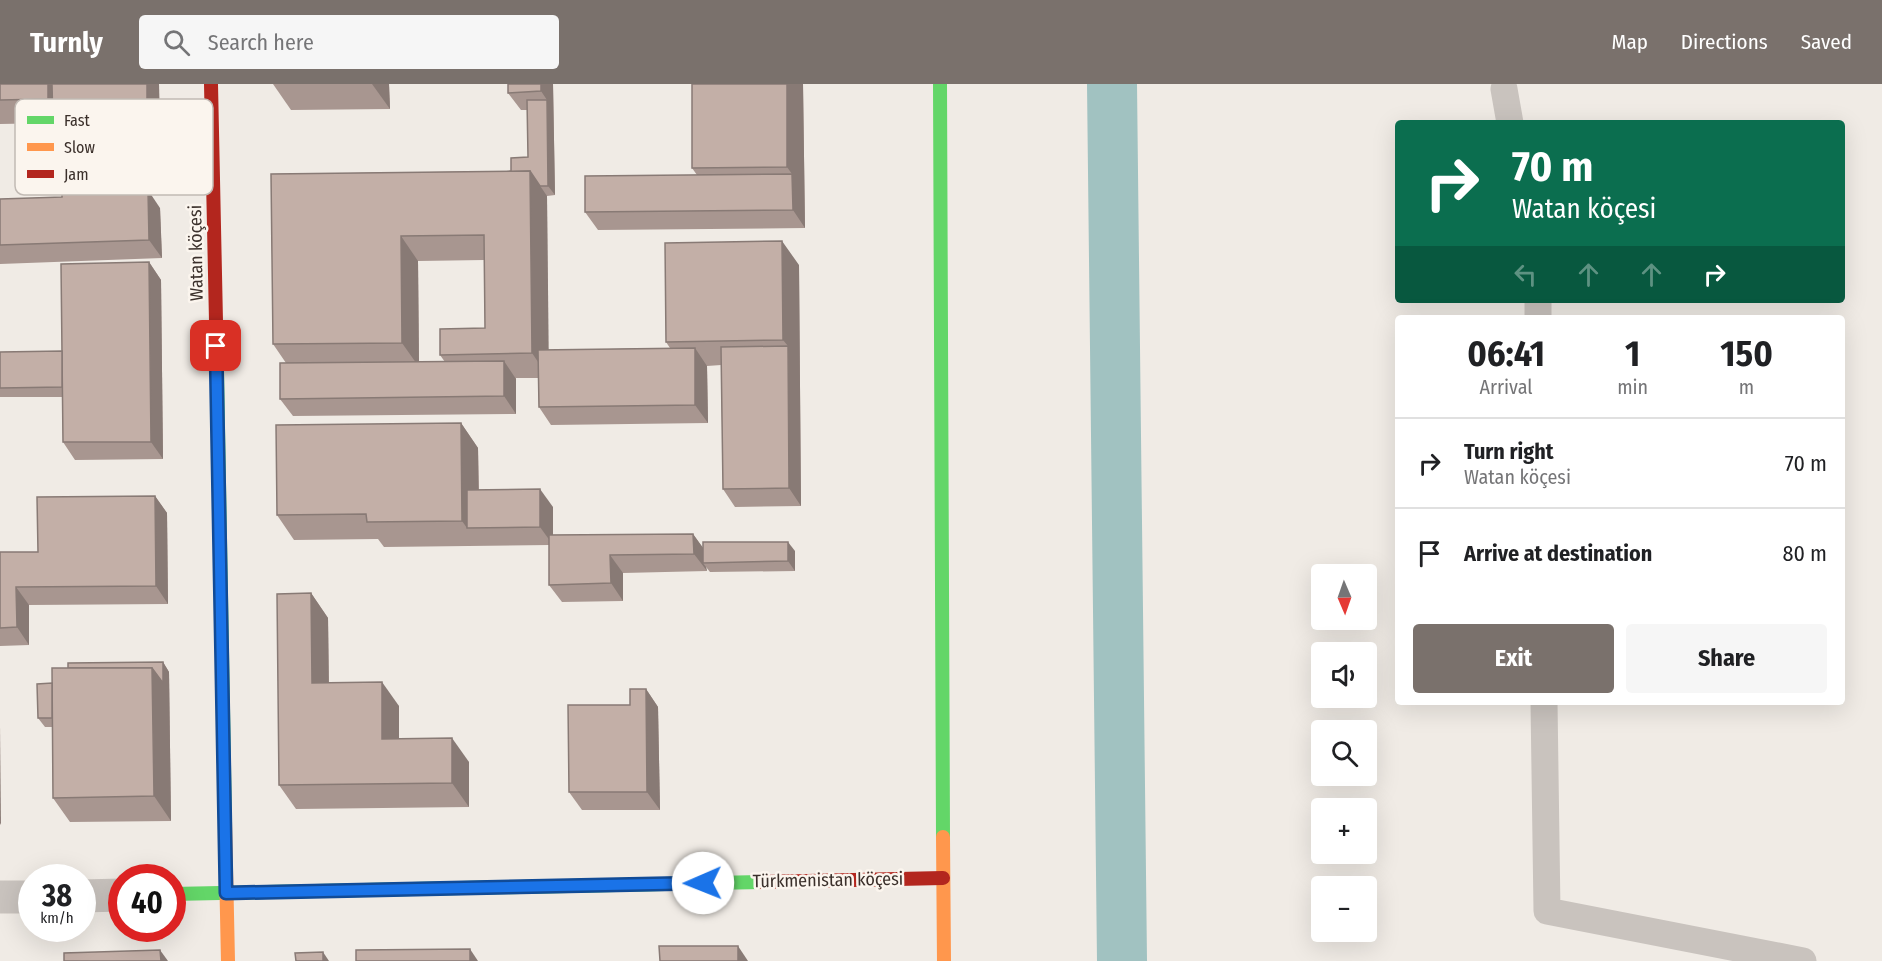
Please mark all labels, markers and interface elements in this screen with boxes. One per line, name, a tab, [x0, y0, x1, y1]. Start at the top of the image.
search box	[139, 15, 559, 69]
text: Turnly	[30, 26, 103, 59]
icon: search	[160, 26, 193, 59]
text: Search here	[208, 29, 314, 56]
text: Map	[1611, 29, 1648, 55]
text: Directions	[1681, 29, 1768, 55]
text: Saved	[1801, 29, 1852, 55]
legend	[15, 99, 213, 195]
text: Fast	[64, 111, 91, 130]
text: Slow	[64, 138, 95, 157]
text: 70 m	[1512, 142, 1593, 192]
icon: right	[1413, 144, 1491, 222]
text: Jam	[64, 165, 89, 184]
text: Watan köçesi	[1512, 193, 1656, 225]
street label: Watan köçesi	[184, 205, 208, 301]
icon: left	[1509, 258, 1542, 291]
icon: ahead	[1572, 258, 1605, 291]
icon: ahead	[1635, 258, 1668, 291]
icon: right	[1698, 258, 1731, 291]
pin	[190, 320, 241, 371]
icon: arrive	[199, 329, 232, 362]
text: 06:41	[1467, 332, 1545, 376]
text: 1	[1625, 332, 1640, 376]
text: 150	[1720, 332, 1773, 376]
text: Arrival	[1480, 375, 1533, 399]
text: min	[1617, 375, 1648, 399]
text: m	[1739, 375, 1754, 399]
text: Turn right	[1464, 438, 1553, 465]
icon: right	[1413, 447, 1446, 480]
text: 70 m	[1785, 450, 1827, 477]
text: Watan köçesi	[1464, 465, 1571, 489]
icon: arrive	[1413, 537, 1446, 570]
text: Arrive at destination	[1464, 540, 1652, 567]
text: 80 m	[1782, 540, 1827, 567]
north arrow	[1311, 564, 1377, 630]
map controls	[1311, 564, 1377, 942]
button: Exit	[1413, 624, 1614, 693]
button: Share	[1626, 624, 1827, 693]
button: sound	[1311, 642, 1377, 708]
button: search	[1311, 720, 1377, 786]
button: +	[1311, 798, 1377, 864]
position arrow	[671, 851, 735, 915]
speed limit sign: 40	[108, 864, 186, 942]
street label: Türkmenistan köçesi	[753, 868, 903, 892]
button: −	[1311, 876, 1377, 942]
text: 38	[42, 878, 72, 914]
text: km/h	[40, 909, 74, 927]

